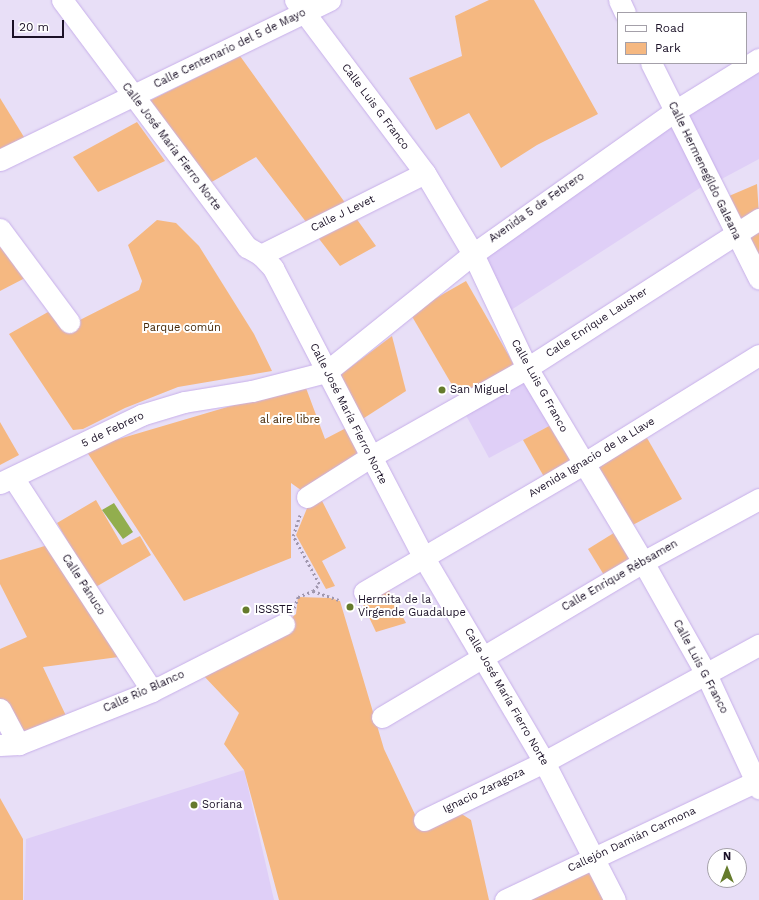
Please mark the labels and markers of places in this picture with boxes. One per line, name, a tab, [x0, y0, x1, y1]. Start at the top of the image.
place label: San Miguel	[450, 383, 508, 397]
marker: San Miguel	[437, 385, 447, 395]
place label: Hermita de la Virgende Guadalupe	[358, 594, 466, 620]
marker: Hermita de la Virgende Guadalupe	[345, 602, 355, 612]
place label: ISSSTE	[255, 603, 293, 617]
marker: ISSSTE	[240, 604, 252, 616]
place label: Soriana	[202, 798, 242, 812]
marker: Soriana	[189, 800, 199, 810]

